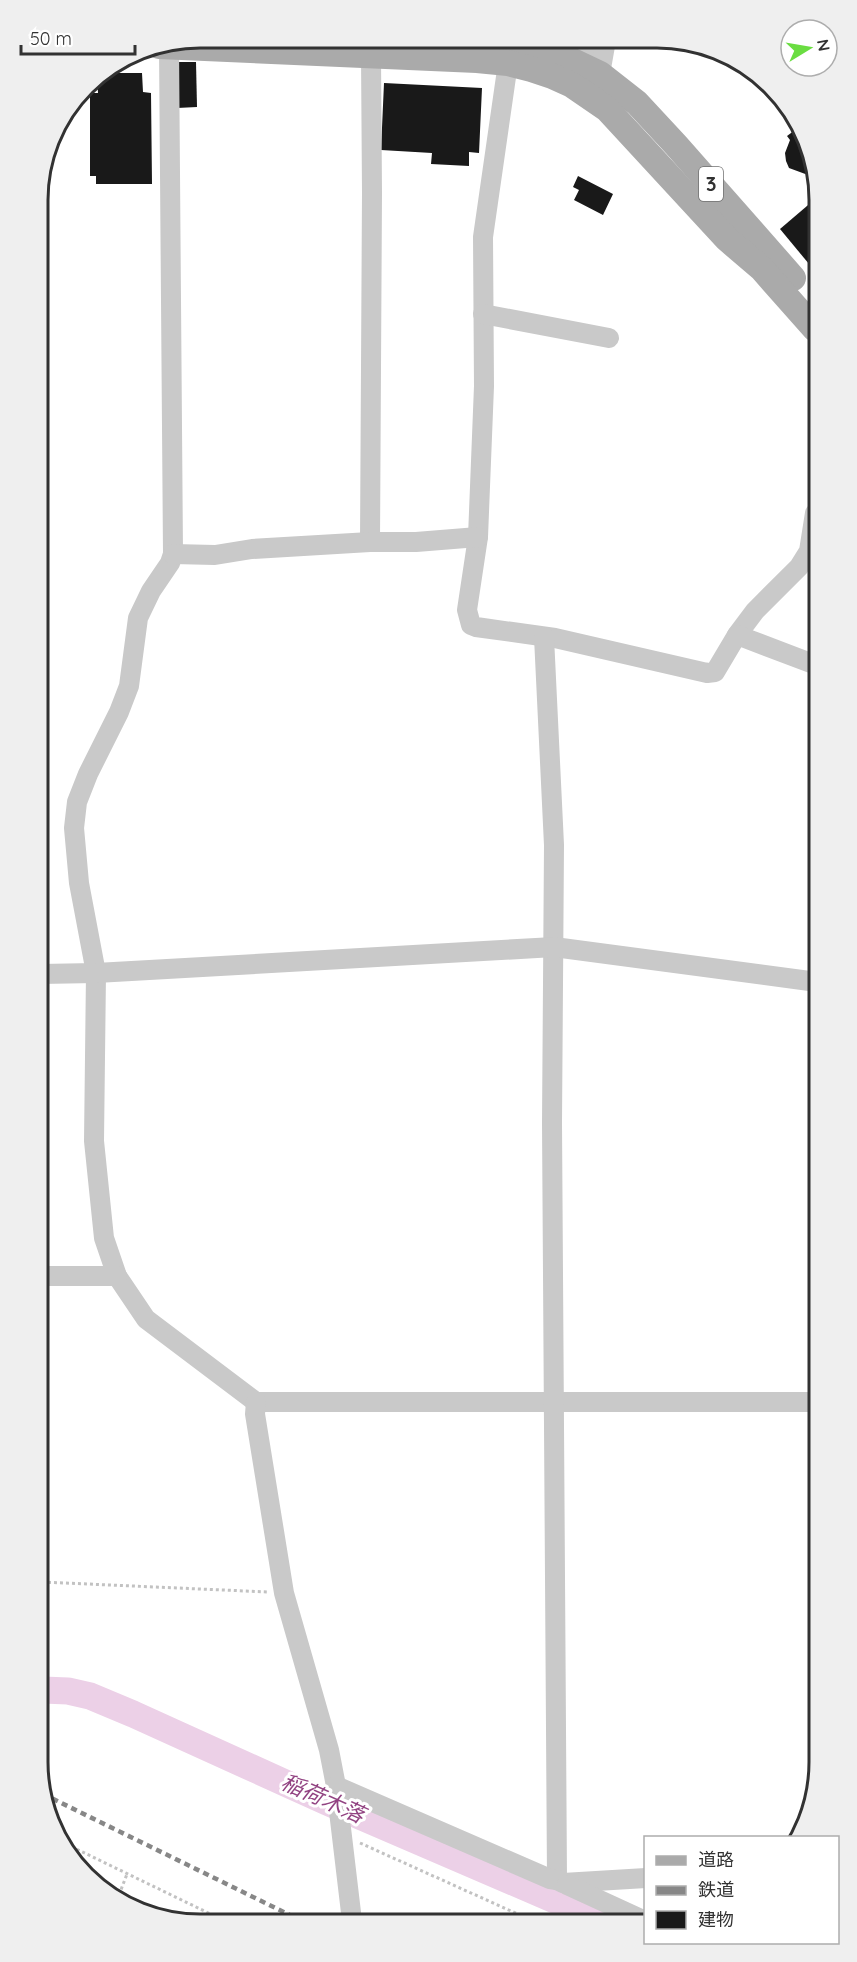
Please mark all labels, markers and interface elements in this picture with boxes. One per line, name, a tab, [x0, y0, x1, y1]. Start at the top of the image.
scale bar	[21, 18, 135, 56]
north arrow	[779, 18, 839, 78]
text: 50 m	[30, 27, 72, 50]
text: N	[813, 37, 835, 53]
road number: 3	[699, 167, 723, 201]
water label: 稲荷木落	[277, 1767, 372, 1830]
legend	[644, 1836, 839, 1944]
text: 道路	[698, 1848, 734, 1871]
text: 鉄道	[698, 1878, 734, 1901]
text: 建物	[698, 1908, 734, 1931]

